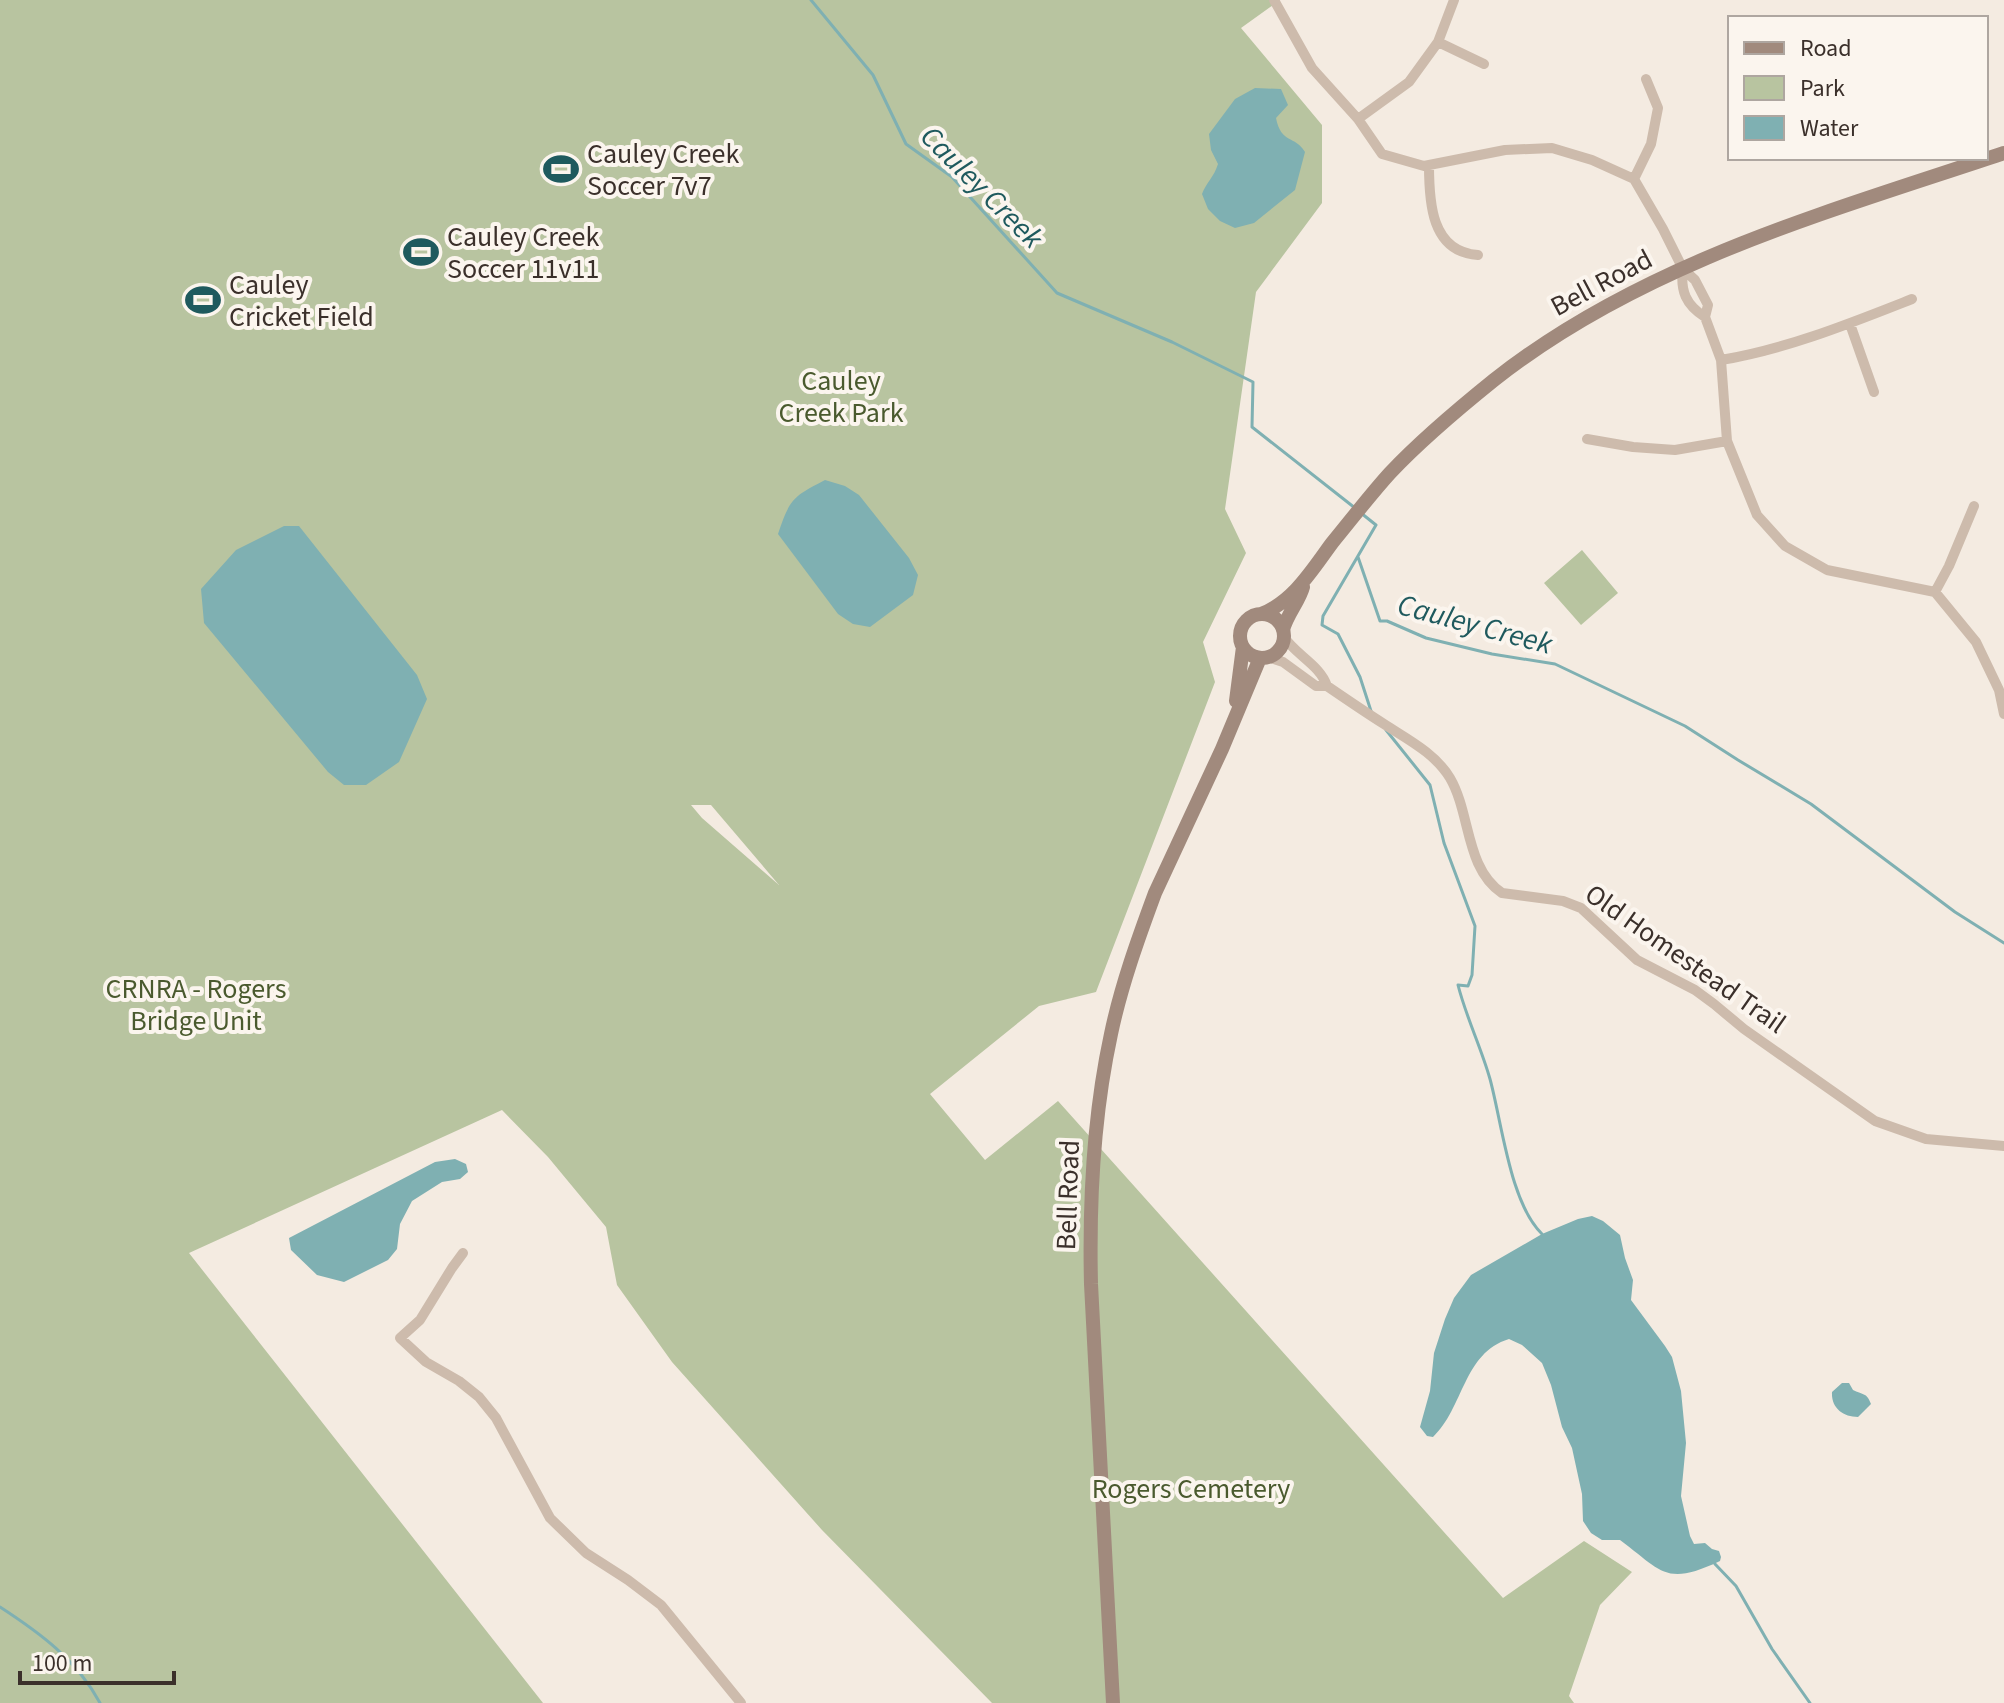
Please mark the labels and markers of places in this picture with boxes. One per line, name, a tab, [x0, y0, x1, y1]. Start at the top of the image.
place label: Cauley Creek Soccer 7v7	[587, 134, 739, 206]
sports icon: Cauley Creek Soccer 7v7	[542, 150, 580, 188]
place label: Cauley Creek Soccer 11v11	[447, 217, 599, 289]
sports icon: Cauley Creek Soccer 11v11	[402, 233, 440, 271]
place label: Cauley Cricket Field	[229, 265, 374, 337]
sports icon: Cauley Cricket Field	[184, 281, 222, 319]

